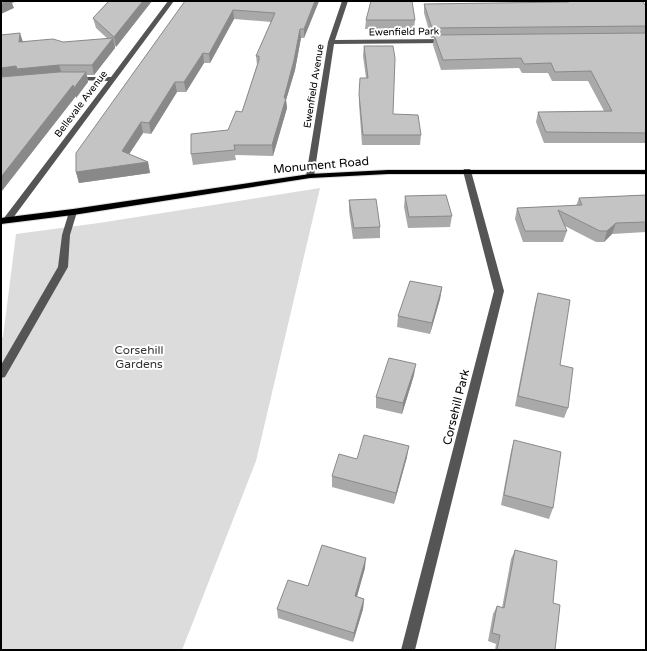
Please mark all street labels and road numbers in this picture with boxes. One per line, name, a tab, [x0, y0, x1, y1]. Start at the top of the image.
street label: Ewenfield Park	[369, 25, 440, 39]
street label: Ewenfield Avenue	[301, 43, 327, 129]
street label: Bellevale Avenue	[52, 68, 110, 140]
street label: Monument Road	[273, 154, 369, 176]
street label: Corsehill Park	[440, 367, 472, 446]

